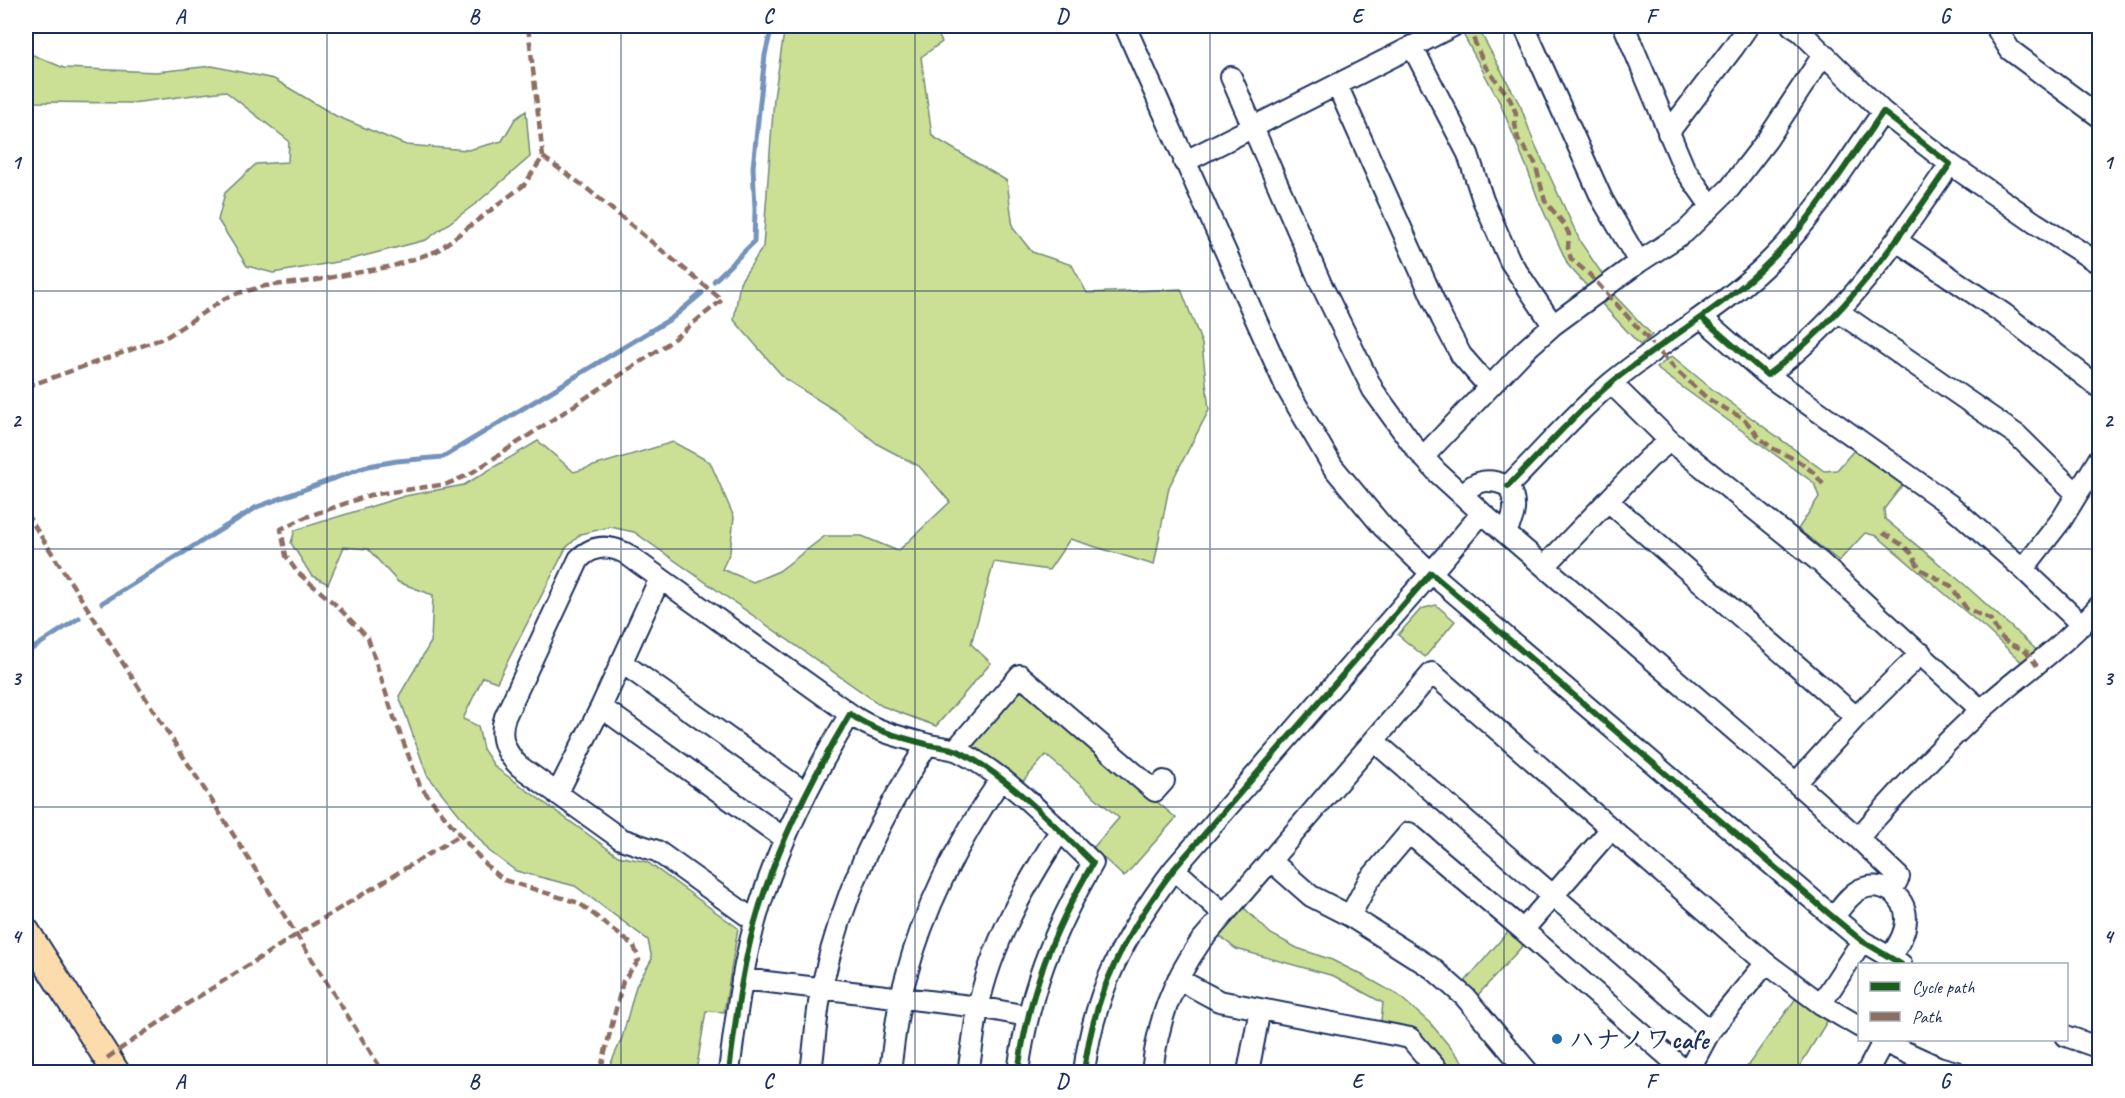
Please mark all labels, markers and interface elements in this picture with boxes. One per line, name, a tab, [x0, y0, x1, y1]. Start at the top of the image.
text: A	[175, 4, 187, 29]
text: B	[469, 4, 481, 29]
text: C	[763, 4, 775, 29]
text: D	[1056, 4, 1070, 29]
text: E	[1352, 4, 1366, 29]
text: F	[1646, 4, 1660, 29]
text: G	[1940, 4, 1953, 29]
text: 1	[12, 150, 23, 175]
text: 1	[2104, 150, 2115, 175]
text: 2	[12, 408, 23, 433]
text: 2	[2104, 408, 2115, 433]
text: 3	[12, 666, 23, 691]
text: 3	[2104, 666, 2115, 691]
text: 4	[12, 924, 24, 949]
text: 4	[2104, 924, 2116, 949]
legend	[1858, 963, 2068, 1041]
text: Cycle path	[1912, 976, 1975, 998]
text: Path	[1912, 1006, 1942, 1028]
place label: ハナノワcafe	[1569, 1023, 1711, 1056]
marker: ハナノワcafe	[1550, 1032, 1564, 1046]
text: A	[175, 1069, 187, 1094]
text: B	[469, 1069, 481, 1094]
text: C	[763, 1069, 775, 1094]
text: D	[1056, 1069, 1070, 1094]
text: E	[1352, 1069, 1366, 1094]
text: F	[1646, 1069, 1660, 1094]
text: G	[1940, 1069, 1953, 1094]

